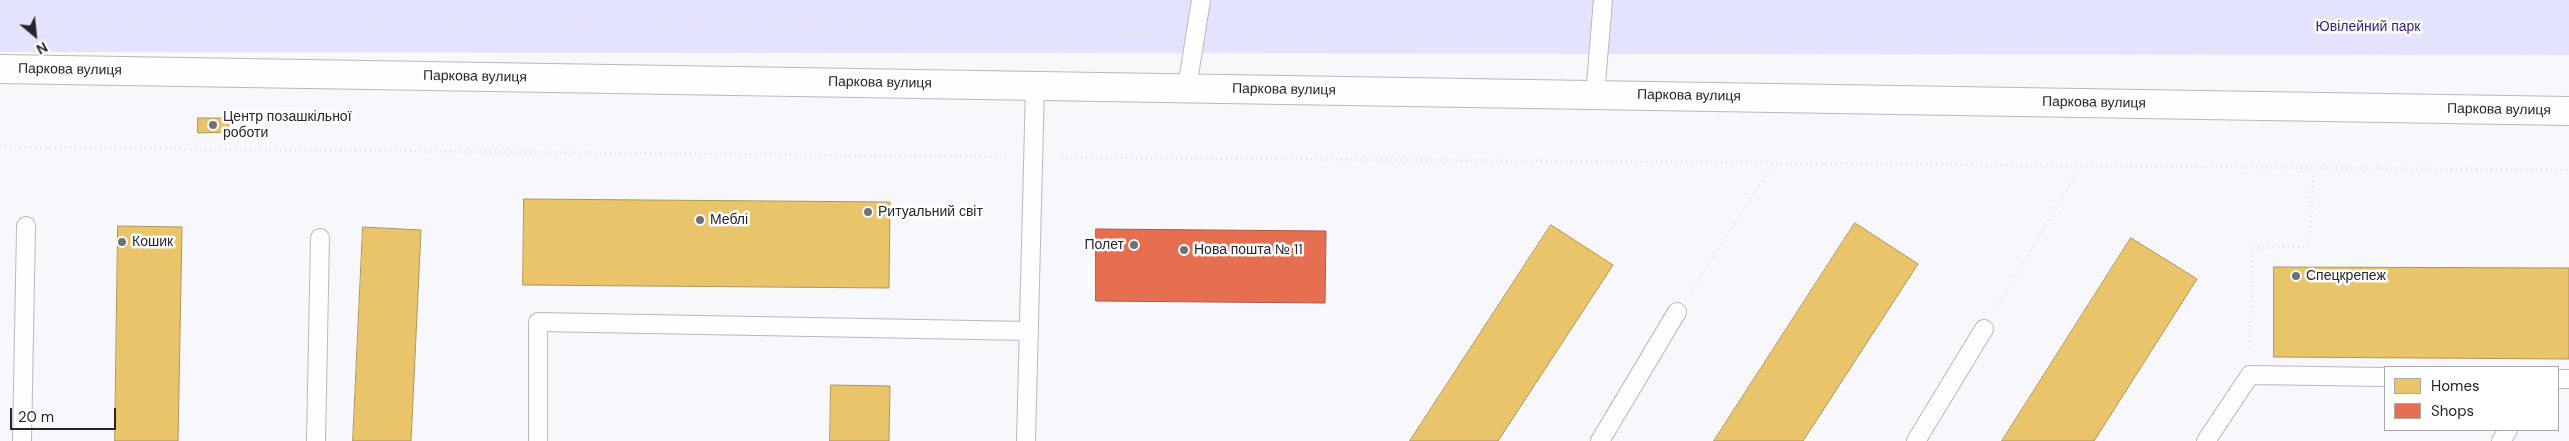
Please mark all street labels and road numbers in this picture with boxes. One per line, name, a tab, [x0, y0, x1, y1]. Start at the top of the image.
street label: Паркова вулиця	[18, 61, 122, 79]
street label: Паркова вулиця	[423, 68, 527, 86]
street label: Паркова вулиця	[828, 74, 932, 92]
street label: Паркова вулиця	[1232, 81, 1336, 99]
street label: Паркова вулиця	[1637, 87, 1741, 105]
street label: Паркова вулиця	[2042, 94, 2146, 112]
street label: Паркова вулиця	[2447, 101, 2551, 119]

